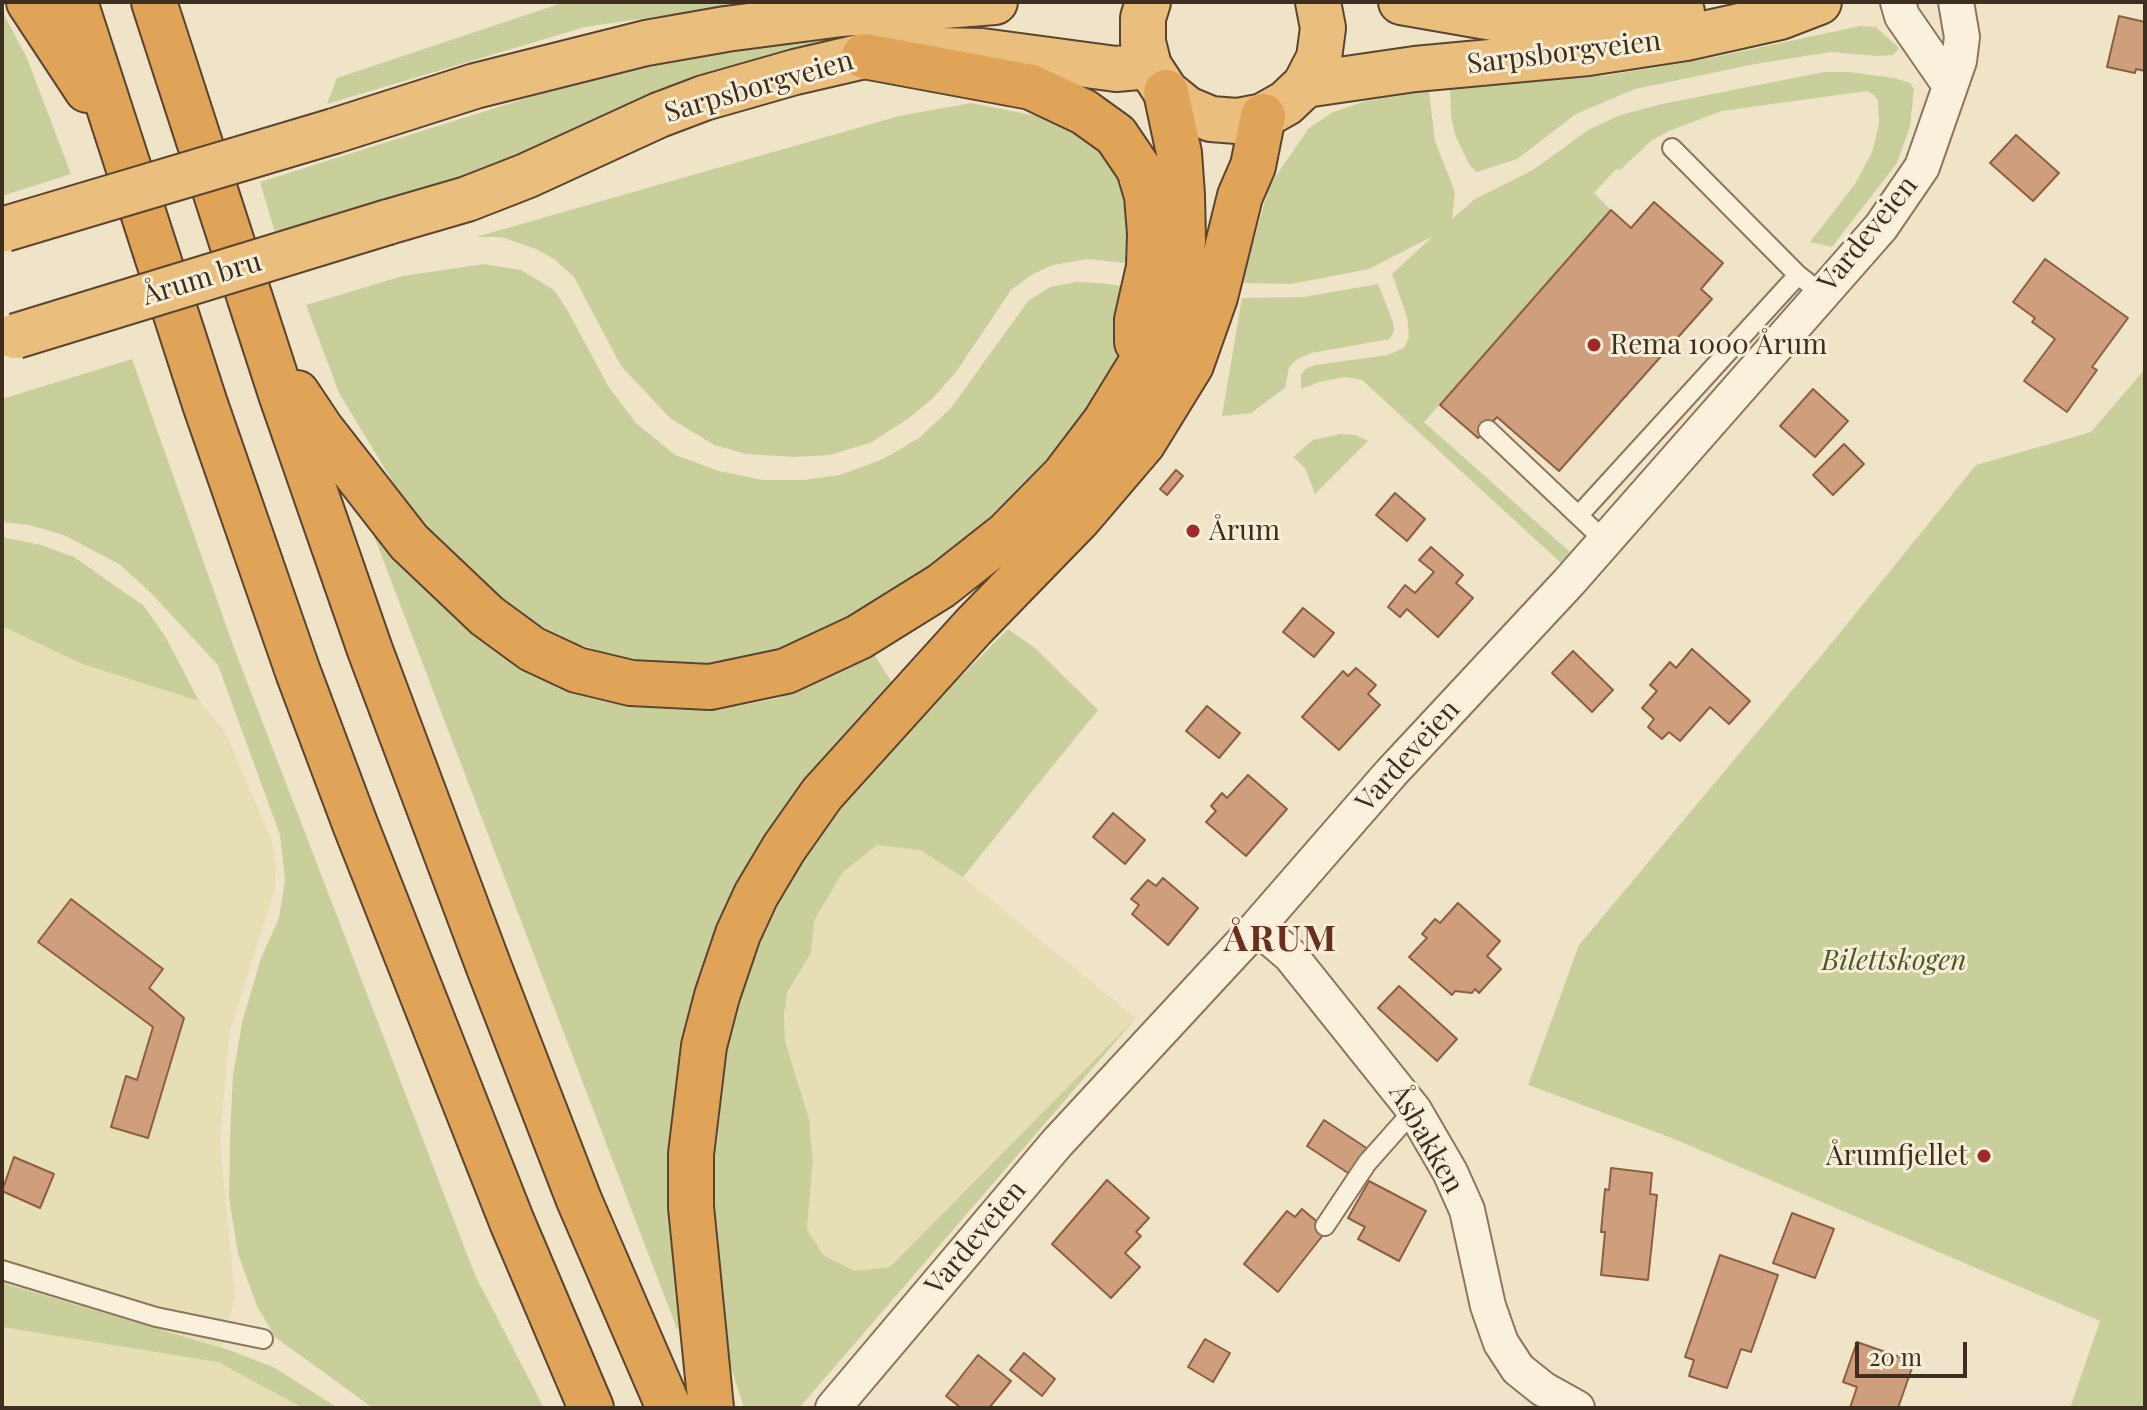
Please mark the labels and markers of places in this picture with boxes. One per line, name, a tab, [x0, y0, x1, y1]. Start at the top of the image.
place label: Rema 1000 Årum	[1610, 328, 1827, 362]
marker: Rema 1000 Årum	[1585, 336, 1603, 354]
place label: Årum	[1209, 514, 1280, 548]
marker: Årum	[1184, 522, 1202, 540]
place label: Årumfjellet	[1826, 1139, 1968, 1173]
marker: Årumfjellet	[1975, 1147, 1993, 1165]

